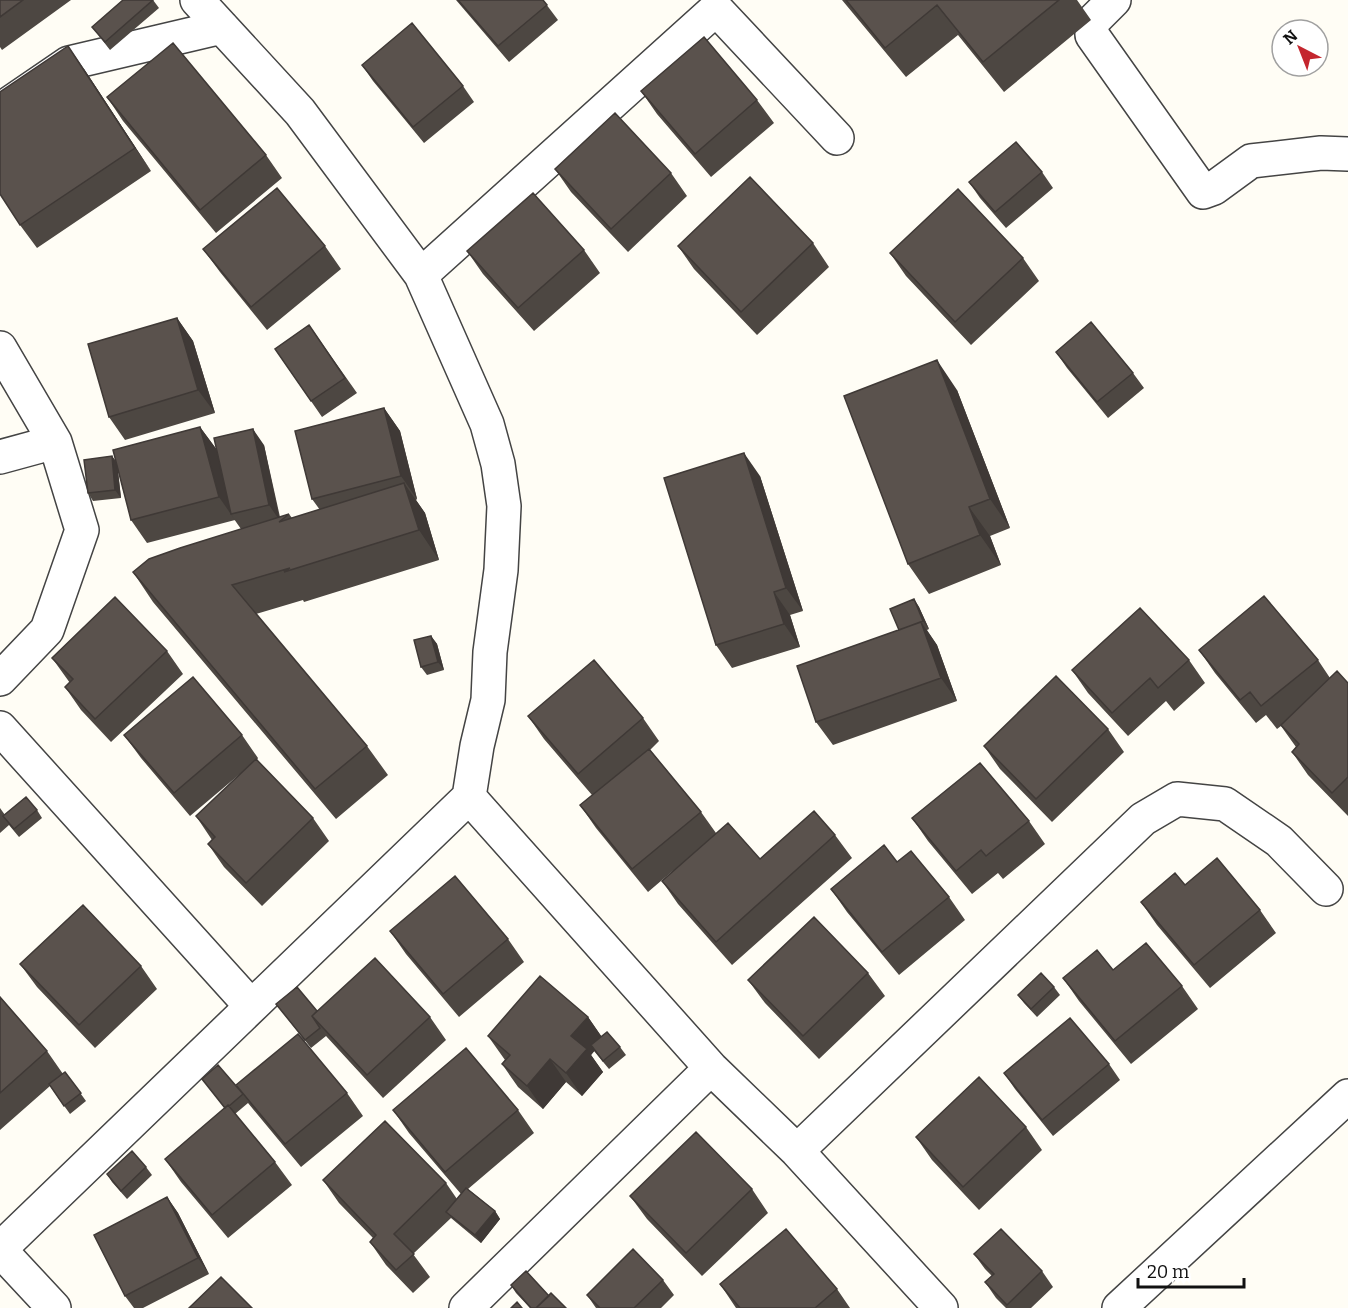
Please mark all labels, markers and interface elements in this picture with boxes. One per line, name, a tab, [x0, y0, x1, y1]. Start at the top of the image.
north arrow	[1270, 18, 1330, 78]
text: N	[1279, 26, 1301, 48]
scale bar	[1138, 1251, 1244, 1289]
text: 20 m	[1147, 1261, 1189, 1283]

